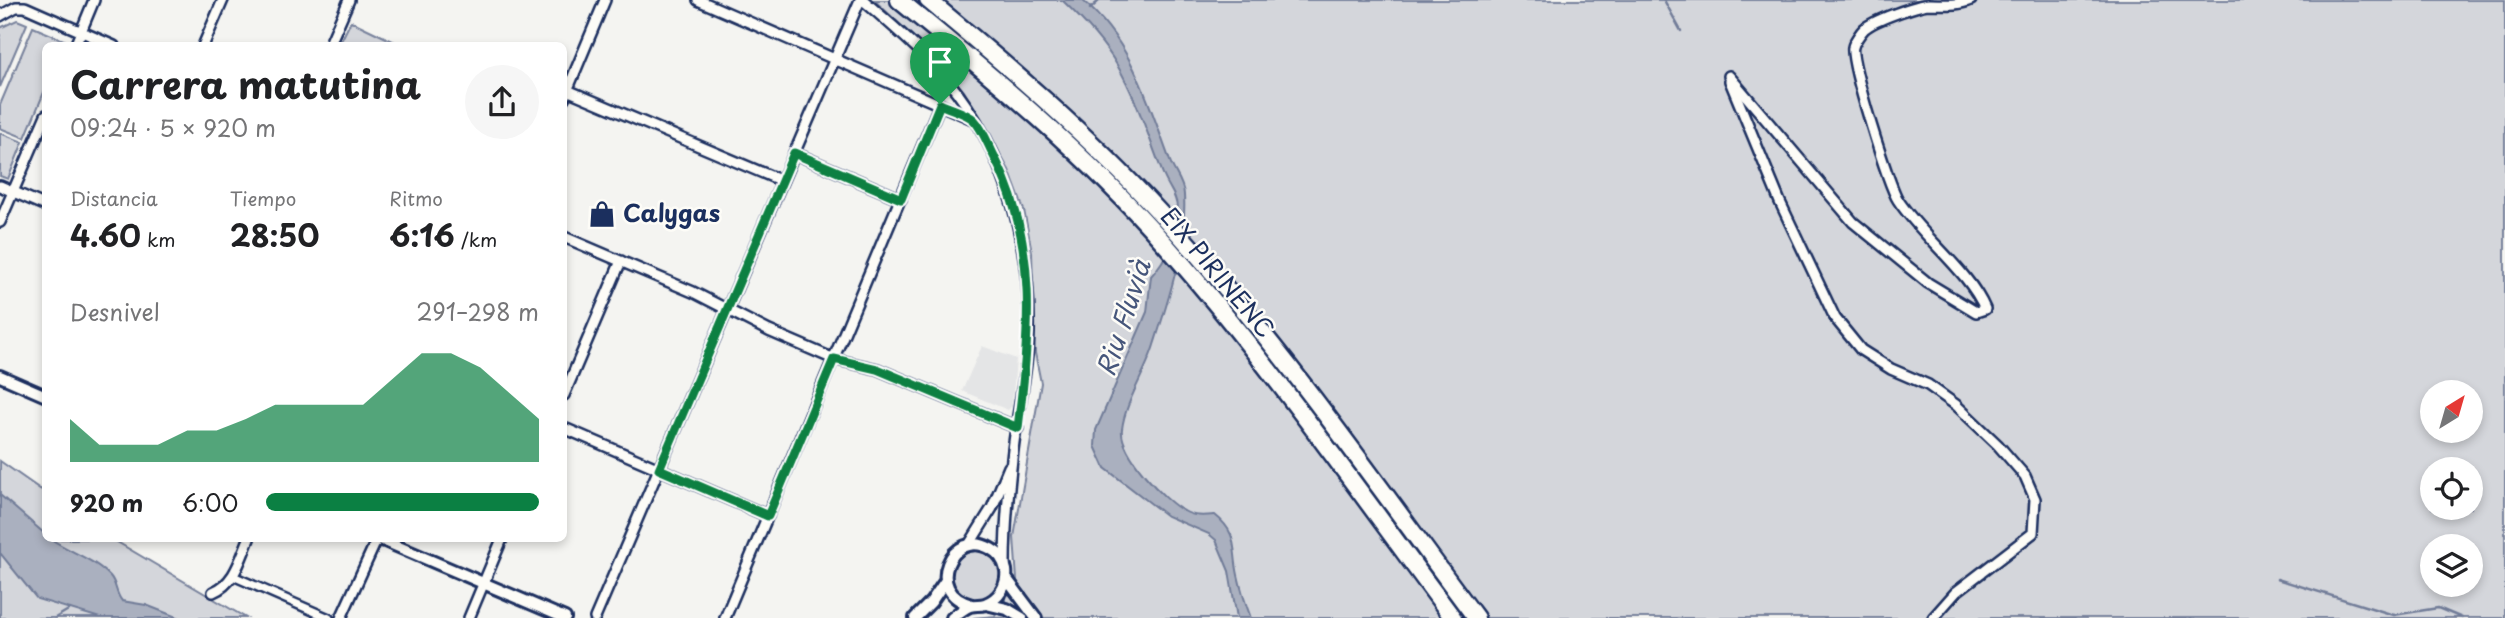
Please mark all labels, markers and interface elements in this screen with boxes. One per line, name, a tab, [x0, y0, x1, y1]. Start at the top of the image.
pin	[910, 32, 970, 104]
icon: arrive	[921, 43, 959, 81]
text: Carrera matutina	[70, 55, 421, 112]
button: share	[465, 65, 539, 139]
text: 09:24 · 5 × 920 m	[70, 110, 276, 145]
text: Distancia	[70, 184, 158, 212]
text: Tiempo	[230, 184, 296, 212]
text: Ritmo	[389, 184, 443, 212]
place label: Calygas	[623, 194, 720, 230]
shop icon: Calygas	[587, 199, 617, 229]
street label: EIX PIRINENC	[1153, 199, 1284, 345]
text: 4.60	[70, 212, 141, 257]
text: 28:50	[230, 212, 320, 257]
text: 6:16	[389, 212, 455, 257]
text: km	[141, 225, 176, 253]
text: /km	[455, 225, 497, 253]
water label: Riu Fluvià	[1085, 254, 1160, 381]
text: Desnivel	[70, 294, 160, 329]
text: 291–298 m	[416, 294, 539, 329]
north arrow	[2420, 380, 2483, 443]
map controls	[2420, 380, 2483, 597]
button: locate	[2420, 457, 2483, 520]
text: 920 m	[70, 485, 143, 520]
text: 6:00	[182, 485, 238, 520]
button: layers	[2420, 534, 2483, 597]

